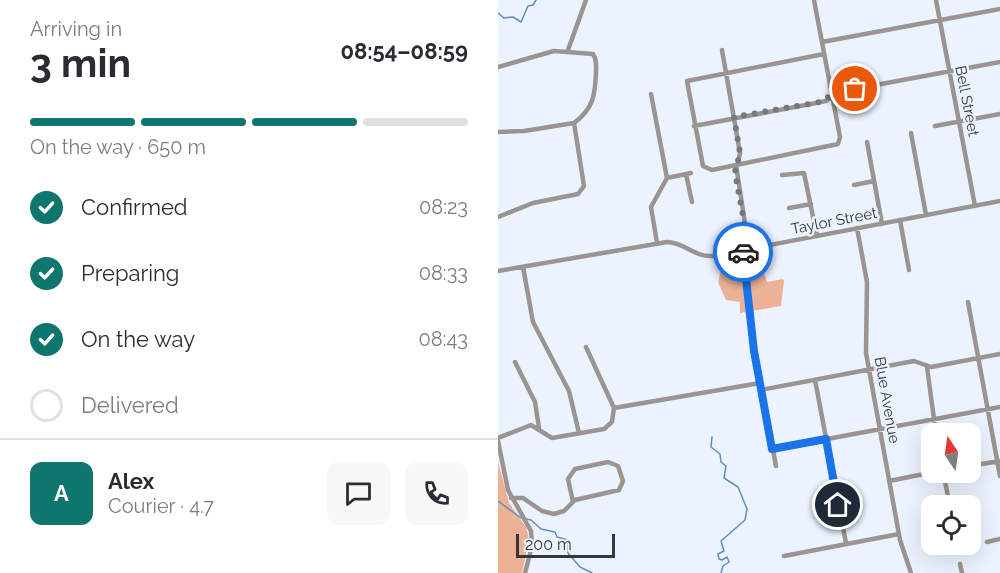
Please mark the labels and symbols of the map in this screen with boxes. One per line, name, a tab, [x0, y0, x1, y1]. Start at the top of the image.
pin	[829, 63, 880, 114]
street label: Bell Street	[951, 64, 983, 138]
street label: Taylor Street	[790, 204, 878, 238]
courier	[713, 222, 773, 282]
street label: Blue Avenue	[871, 355, 904, 445]
north arrow	[921, 423, 981, 483]
pin	[812, 479, 863, 530]
scale bar	[516, 531, 615, 558]

